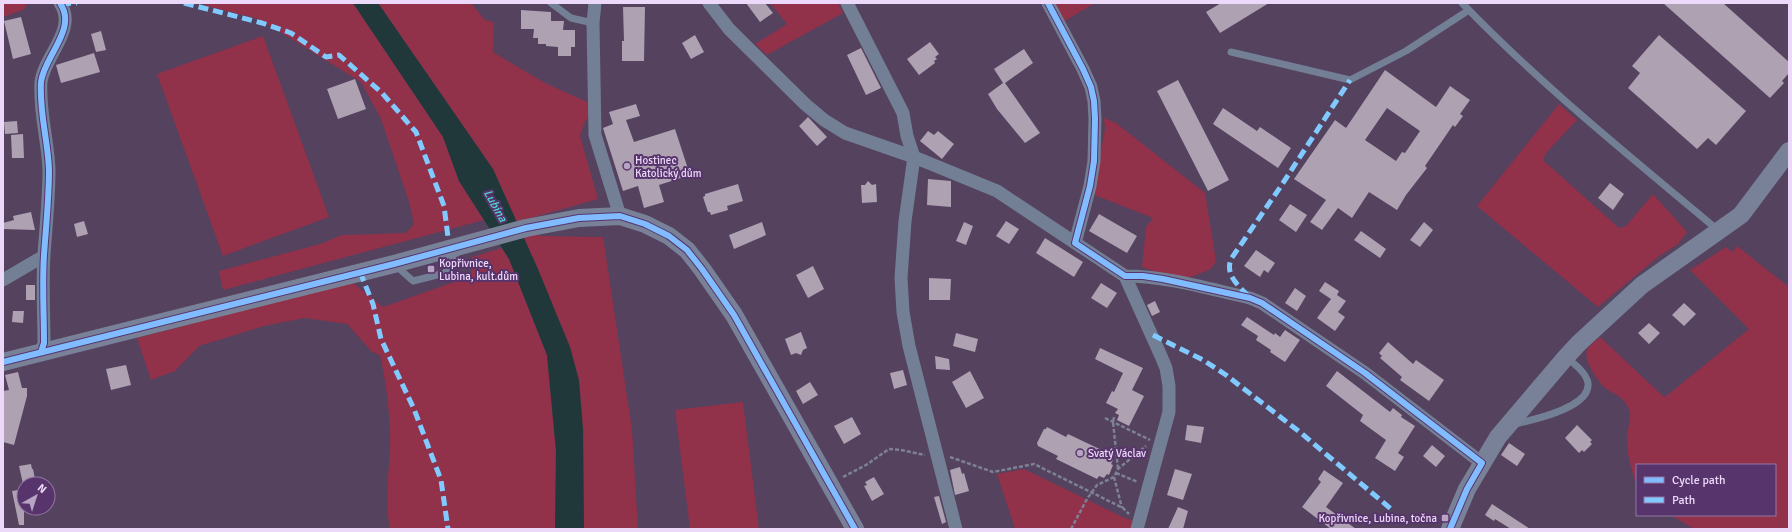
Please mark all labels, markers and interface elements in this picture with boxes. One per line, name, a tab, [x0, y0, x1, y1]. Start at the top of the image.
place label: Hostinec Katolický dům	[635, 154, 702, 180]
marker: Hostinec Katolický dům	[622, 161, 632, 171]
water label: Lubina	[480, 187, 510, 226]
place label: Kopřivnice, Lubina, kult.dům	[439, 257, 518, 283]
marker: Kopřivnice, Lubina, kult.dům	[426, 264, 436, 274]
place label: Svatý Václav	[1088, 447, 1146, 460]
marker: Svatý Václav	[1075, 448, 1085, 458]
legend	[1636, 464, 1776, 516]
text: Cycle path	[1672, 473, 1725, 488]
north arrow	[16, 476, 56, 516]
text: N	[35, 481, 49, 496]
text: Path	[1672, 493, 1695, 508]
place label: Kopřivnice, Lubina, točna	[1319, 512, 1437, 525]
marker: Kopřivnice, Lubina, točna	[1440, 513, 1450, 523]

